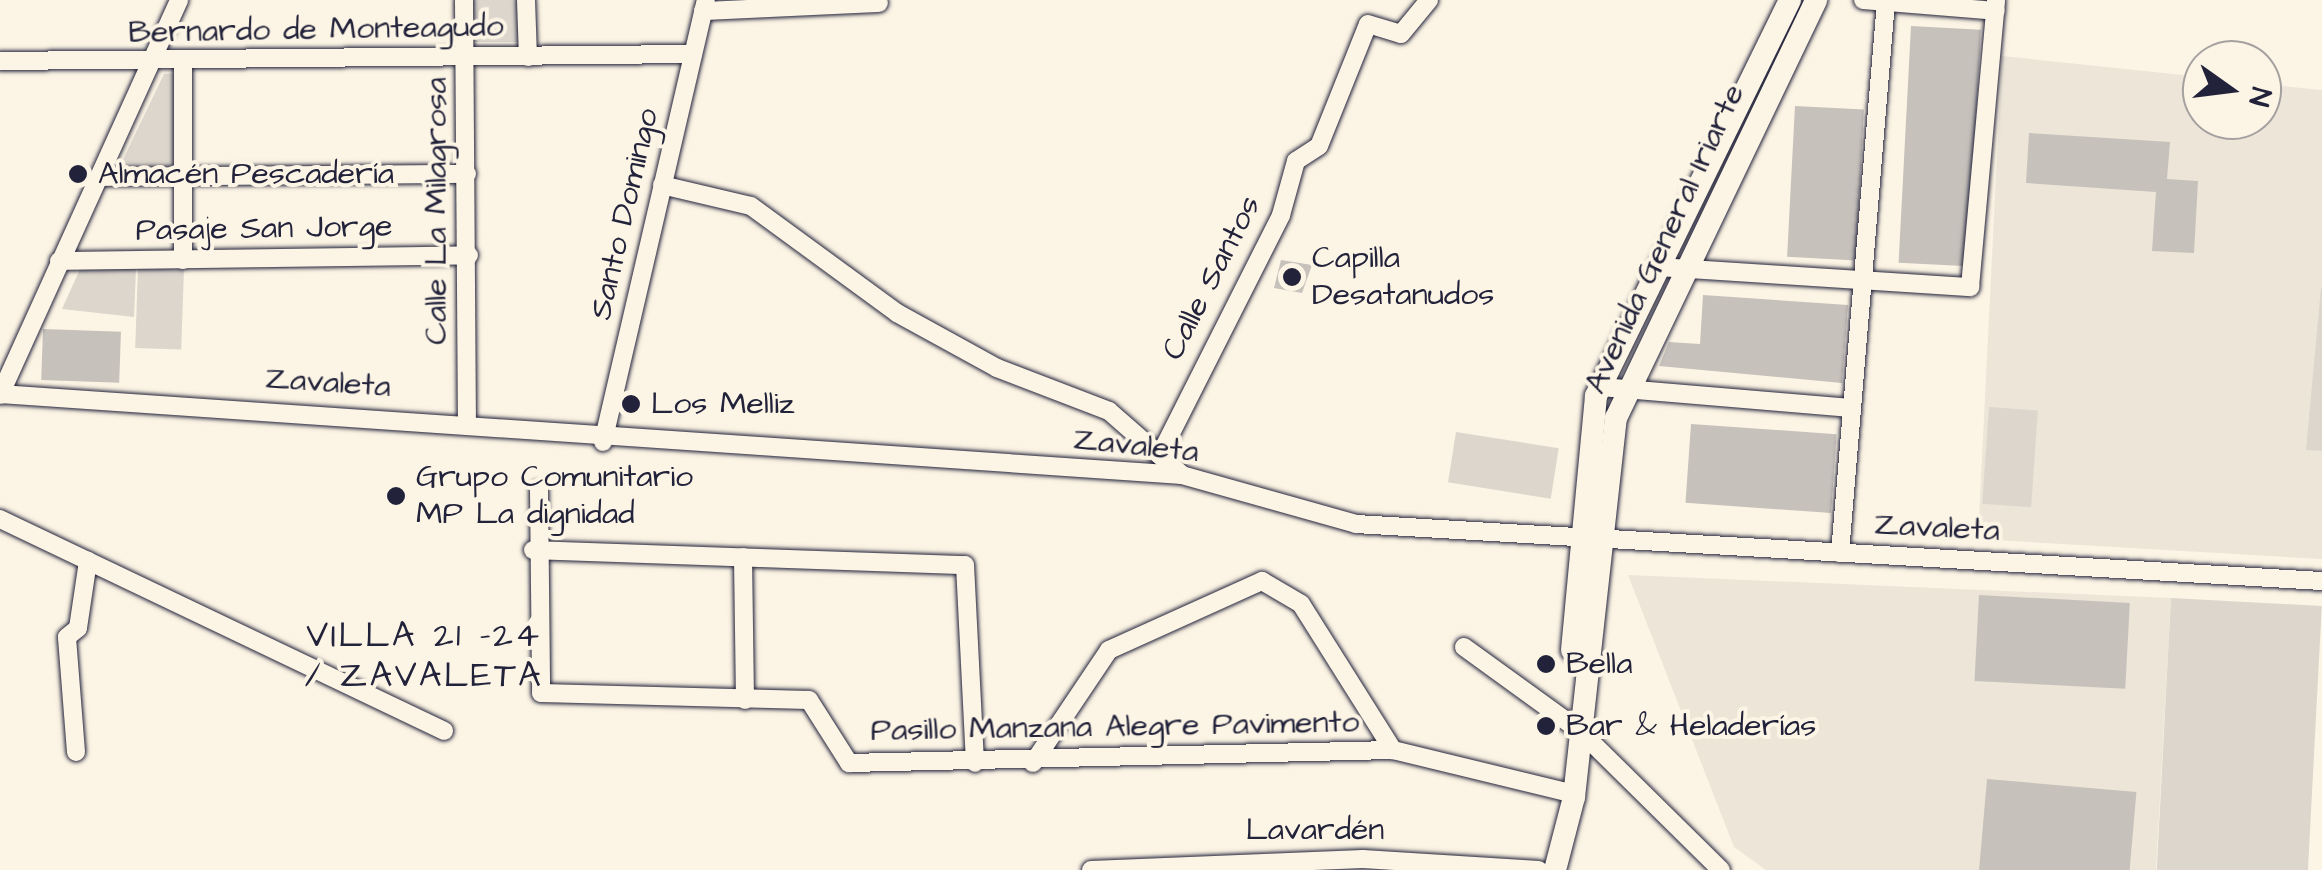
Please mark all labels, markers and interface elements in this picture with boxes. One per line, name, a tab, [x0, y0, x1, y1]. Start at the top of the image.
street label: Bernardo de Monteagudo	[128, 8, 504, 52]
north arrow	[2182, 40, 2282, 140]
street label: Calle La Milagrosa	[418, 77, 456, 345]
street label: Avenida General Iriarte	[1576, 78, 1754, 400]
text: N	[2239, 84, 2281, 110]
street label: Santo Domingo	[582, 105, 668, 323]
place label: Almacén Pescadería	[98, 155, 394, 193]
marker: Almacén Pescadería	[67, 163, 89, 185]
street label: Calle Santos	[1154, 190, 1270, 366]
street label: Pasaje San Jorge	[135, 208, 393, 250]
place label: Capilla Desatanudos	[1312, 240, 1494, 315]
marker: Capilla Desatanudos	[1281, 266, 1303, 288]
street label: Zavaleta	[264, 359, 392, 407]
place label: Los Melliz	[651, 385, 795, 423]
marker: Los Melliz	[620, 393, 642, 415]
street label: Zavaleta	[1071, 420, 1201, 472]
place label: Grupo Comunitario MP La dignidad	[416, 459, 693, 534]
marker: Grupo Comunitario MP La dignidad	[385, 485, 407, 507]
street label: Zavaleta	[1873, 506, 2001, 550]
district label: VILLA 21 -24 / ZAVALETA	[305, 615, 543, 697]
place label: Bella	[1566, 645, 1632, 683]
marker: Bella	[1535, 653, 1557, 675]
street label: Pasillo Manzana Alegre Pavimento	[870, 704, 1360, 750]
place label: Bar & Heladerías	[1566, 707, 1816, 745]
marker: Bar & Heladerías	[1535, 715, 1557, 737]
street label: Lavardén	[1246, 811, 1384, 849]

